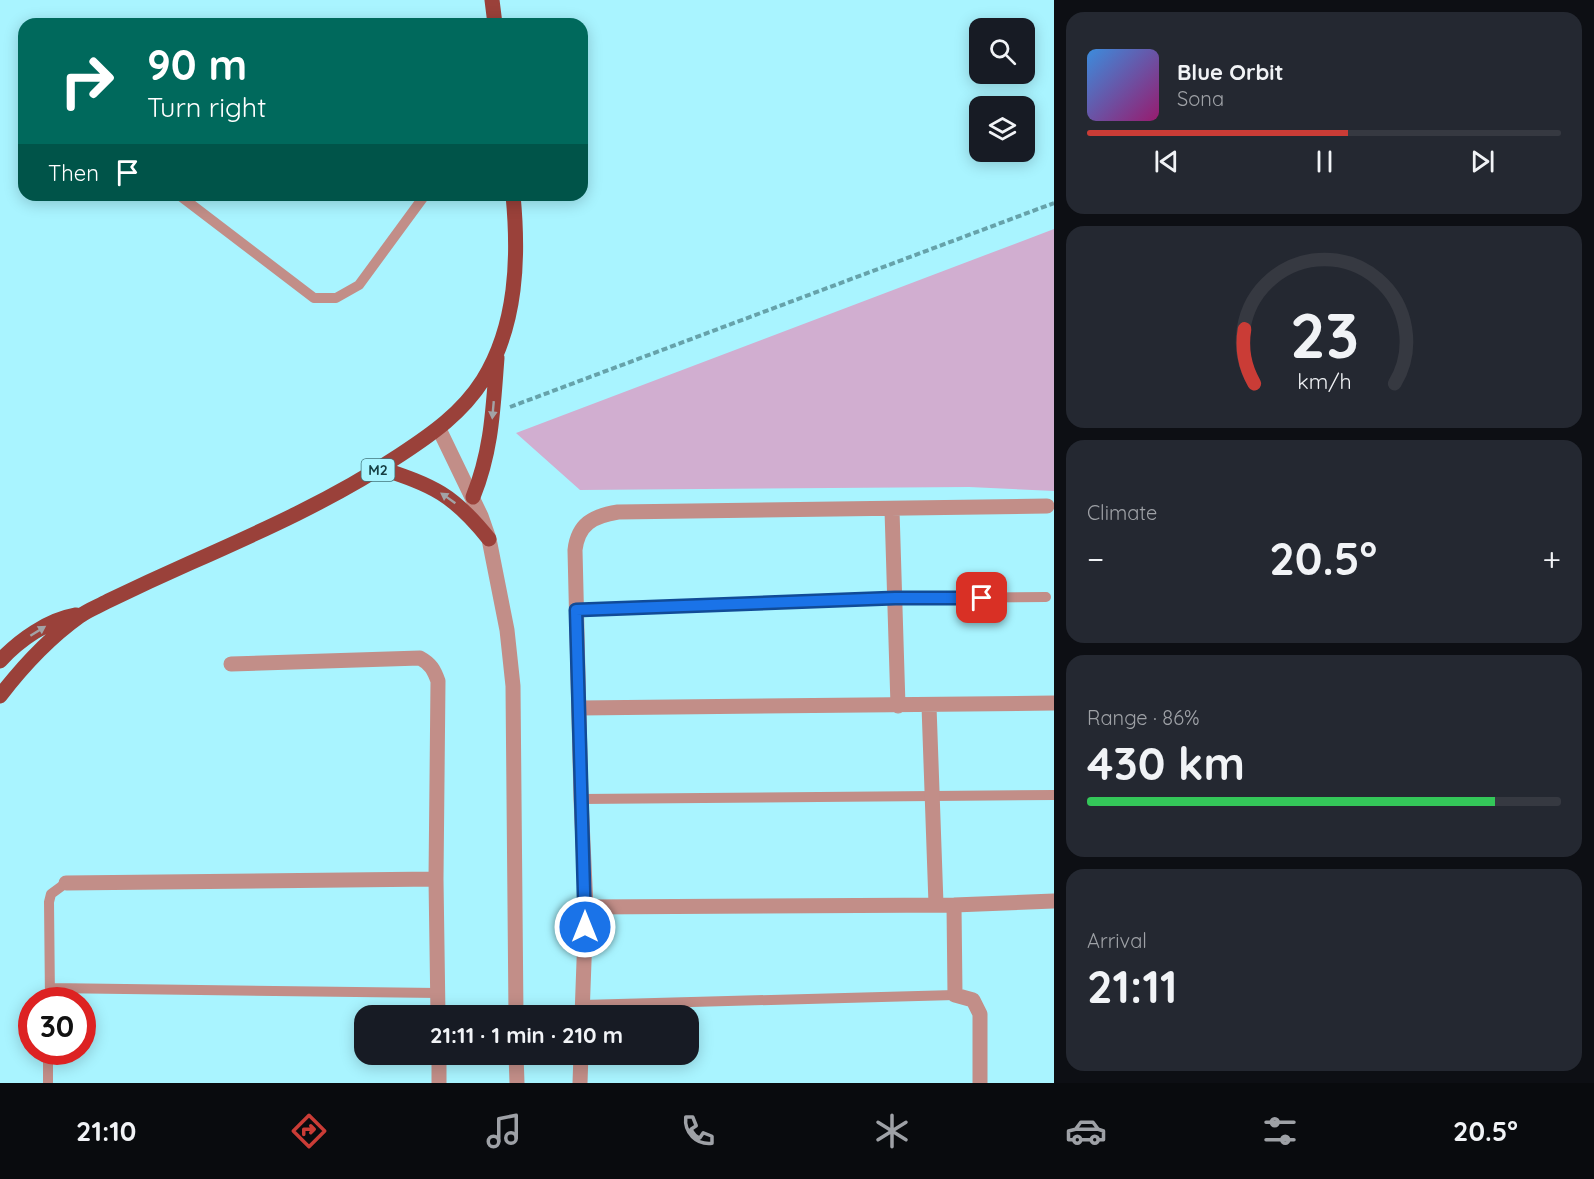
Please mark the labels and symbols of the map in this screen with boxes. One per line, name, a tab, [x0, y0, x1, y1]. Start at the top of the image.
one-way arrow	[488, 401, 498, 420]
road number: M2	[362, 459, 394, 481]
one-way arrow	[439, 492, 456, 503]
pin	[956, 572, 1007, 623]
one-way arrow	[29, 626, 46, 637]
position arrow	[553, 895, 617, 959]
speed limit sign: 30	[18, 987, 96, 1065]

